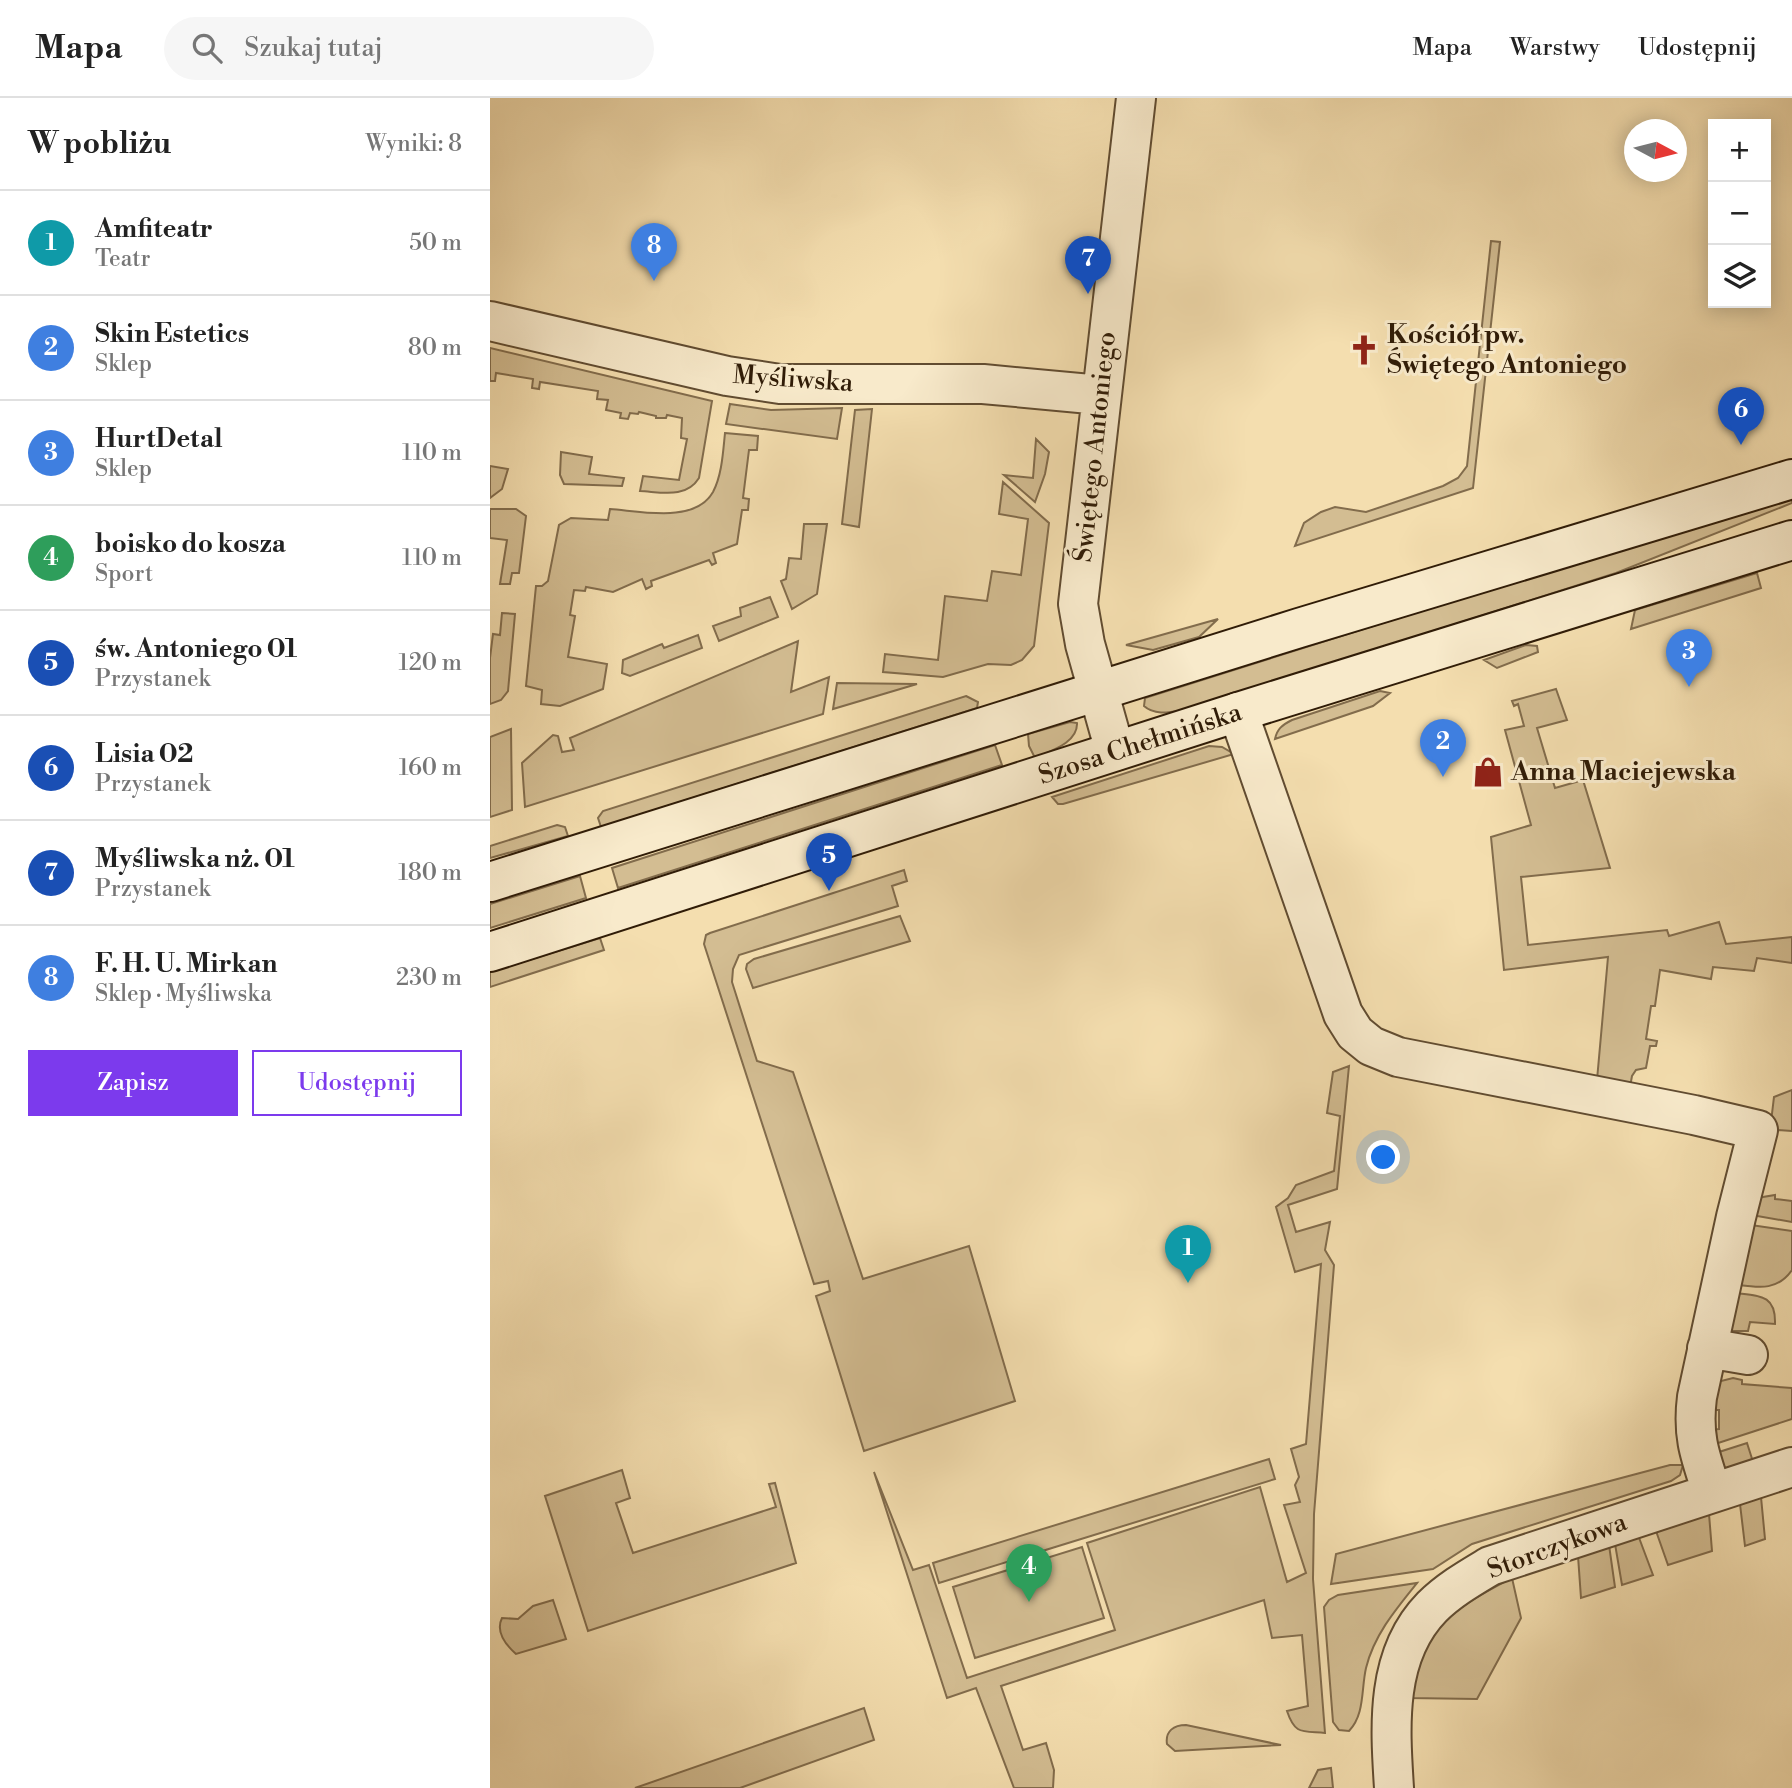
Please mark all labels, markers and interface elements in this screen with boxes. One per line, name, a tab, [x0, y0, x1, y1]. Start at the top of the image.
search box	[164, 17, 654, 80]
text: Mapa	[35, 28, 122, 69]
icon: search	[188, 29, 226, 67]
text: Szukaj tutaj	[244, 32, 383, 64]
text: Mapa	[1412, 33, 1472, 63]
text: Warstwy	[1510, 33, 1600, 63]
text: Udostępnij	[1638, 33, 1757, 63]
north arrow	[1624, 119, 1687, 182]
map controls	[1708, 119, 1771, 308]
button: +	[1708, 119, 1771, 182]
text: W pobliżu	[28, 125, 171, 163]
text: Wyniki: 8	[365, 130, 462, 158]
button: −	[1708, 182, 1771, 245]
text: Amfiteatr	[95, 213, 213, 245]
pin: 8	[631, 223, 677, 281]
text: 1	[45, 229, 57, 257]
text: 50 m	[409, 229, 462, 257]
pin: 7	[1065, 236, 1111, 294]
text: Teatr	[95, 245, 150, 273]
button: layers	[1708, 245, 1771, 308]
text: Skin Estetics	[95, 318, 249, 350]
place label: Kościół pw. Świętego Antoniego	[1387, 319, 1627, 381]
street label: Świętego Antoniego	[1065, 330, 1123, 564]
church icon: Kościół pw. Świętego Antoniego	[1347, 333, 1381, 367]
text: 2	[44, 334, 58, 362]
text: 80 m	[408, 334, 462, 362]
text: Sklep	[95, 350, 152, 378]
street label: Myśliwska	[732, 359, 855, 399]
pin: 6	[1718, 387, 1764, 445]
text: HurtDetal	[95, 423, 223, 455]
text: 3	[44, 439, 58, 467]
text: 110 m	[402, 439, 462, 467]
text: Sklep	[95, 455, 152, 483]
text: boisko do kosza	[95, 528, 286, 560]
text: 4	[43, 544, 59, 572]
text: 110 m	[402, 544, 462, 572]
text: Sport	[95, 560, 153, 588]
pin: 3	[1666, 629, 1712, 687]
text: św. Antoniego 01	[95, 633, 297, 665]
text: 5	[44, 649, 58, 677]
text: 120 m	[398, 649, 462, 677]
text: Przystanek	[95, 665, 211, 693]
street label: Szosa Chełmińska	[1034, 696, 1247, 792]
pin: 2	[1420, 719, 1466, 777]
text: Lisia 02	[95, 738, 194, 770]
text: 6	[44, 754, 58, 782]
text: 160 m	[399, 754, 462, 782]
shop icon: Anna Maciejewska	[1471, 755, 1505, 789]
place label: Anna Maciejewska	[1510, 756, 1737, 788]
text: Przystanek	[95, 770, 211, 798]
pin: 5	[806, 833, 852, 891]
text: Myśliwska nż. 01	[95, 843, 295, 875]
text: 7	[44, 859, 58, 887]
text: 180 m	[398, 859, 462, 887]
text: Przystanek	[95, 875, 211, 903]
text: F. H. U. Mirkan	[95, 948, 278, 980]
text: 8	[44, 964, 58, 992]
text: 230 m	[396, 964, 462, 992]
text: Sklep · Myśliwska	[95, 980, 272, 1008]
button: Zapisz	[28, 1050, 238, 1116]
button: Udostępnij	[252, 1050, 462, 1116]
your location	[1366, 1140, 1400, 1174]
pin: 1	[1165, 1225, 1211, 1283]
street label: Storczykowa	[1483, 1506, 1632, 1586]
pin: 4	[1006, 1544, 1052, 1602]

